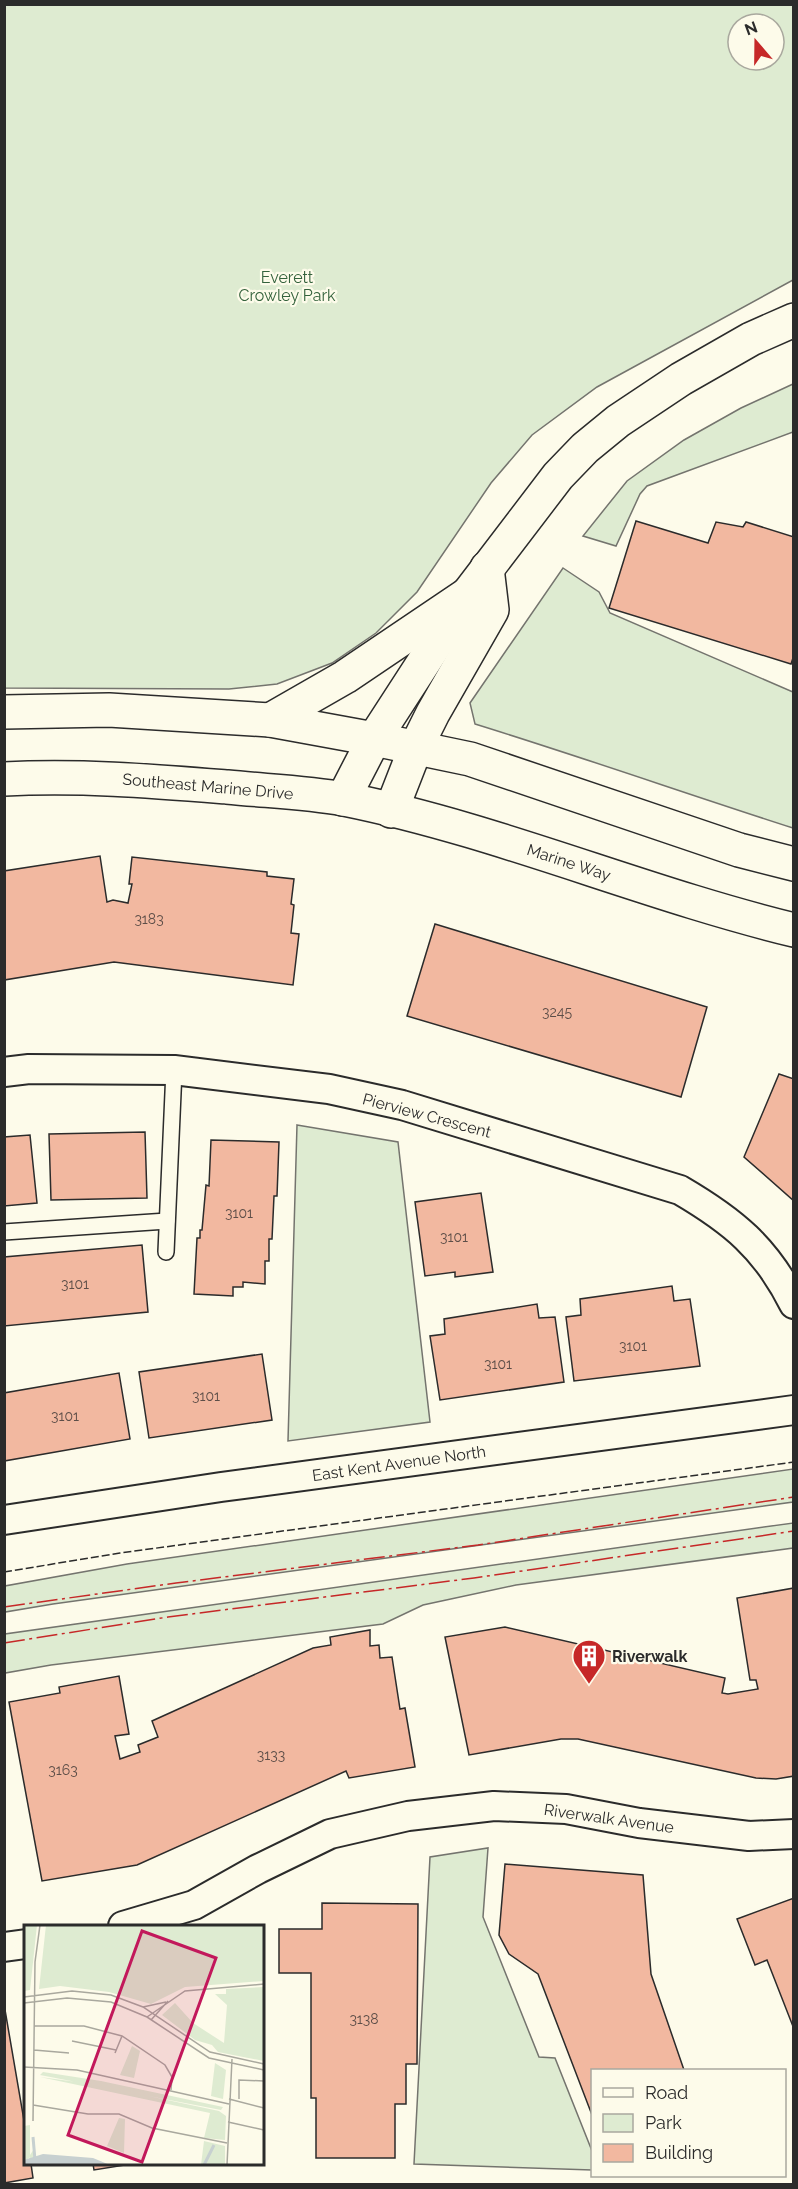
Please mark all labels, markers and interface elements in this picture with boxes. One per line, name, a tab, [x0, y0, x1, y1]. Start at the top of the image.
north arrow	[726, 12, 786, 72]
text: N	[742, 17, 760, 39]
park label: Everett Crowley Park	[238, 268, 336, 305]
street label: Southeast Marine Drive	[122, 770, 294, 803]
street label: Marine Way	[525, 840, 613, 885]
house number: 3183	[134, 911, 164, 927]
house number: 3245	[542, 1004, 572, 1020]
street label: Pierview Crescent	[360, 1089, 494, 1142]
house number: 3101	[225, 1205, 253, 1221]
house number: 3101	[440, 1229, 468, 1245]
house number: 3101	[61, 1276, 89, 1292]
house number: 3101	[619, 1338, 647, 1354]
house number: 3101	[484, 1356, 512, 1372]
house number: 3101	[192, 1388, 220, 1404]
house number: 3101	[51, 1408, 79, 1424]
street label: East Kent Avenue North	[311, 1442, 487, 1485]
building icon: Riverwalk	[571, 1638, 607, 1685]
place label: Riverwalk	[612, 1647, 687, 1666]
house number: 3133	[257, 1747, 285, 1763]
house number: 3163	[48, 1762, 78, 1778]
street label: Riverwalk Avenue	[543, 1800, 675, 1837]
inset map	[24, 1925, 264, 2165]
house number: 3138	[349, 2011, 379, 2027]
legend	[591, 2069, 786, 2177]
text: Road	[645, 2082, 688, 2103]
text: Park	[645, 2112, 682, 2133]
text: Building	[645, 2142, 713, 2163]

